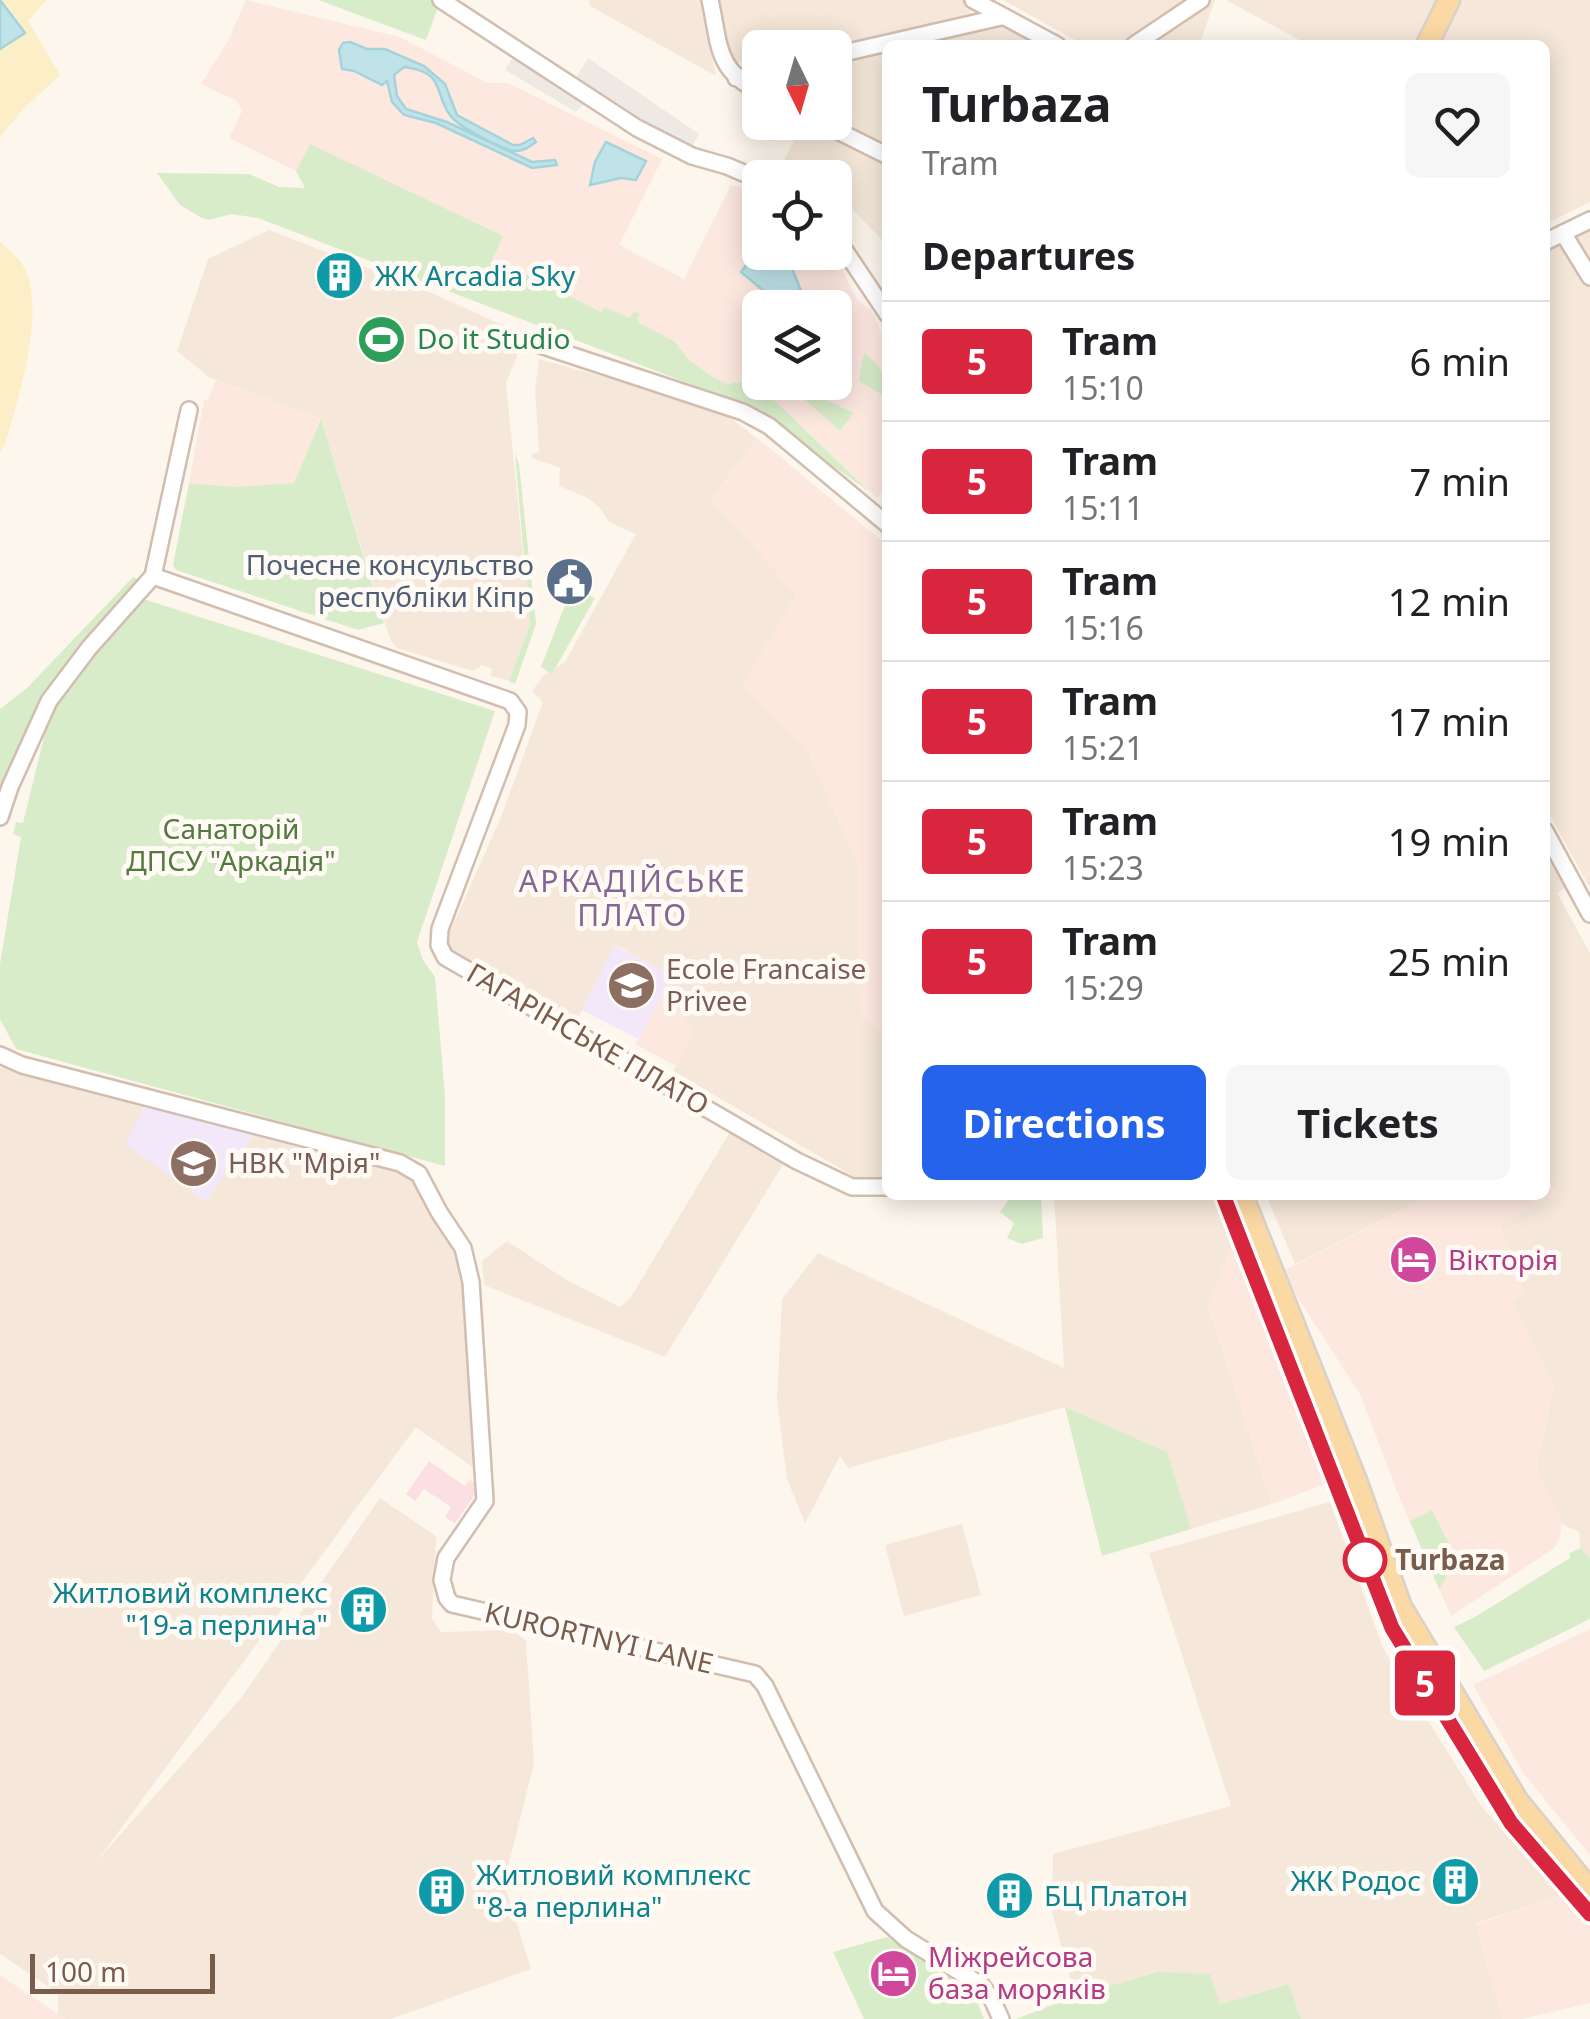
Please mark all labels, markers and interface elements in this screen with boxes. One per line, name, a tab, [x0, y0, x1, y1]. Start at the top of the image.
north arrow	[742, 30, 852, 140]
map controls	[742, 30, 852, 400]
text: Turbaza	[922, 71, 1111, 136]
button: heart	[1405, 73, 1510, 178]
text: Tram	[922, 141, 999, 184]
button: locate	[742, 160, 852, 270]
text: Departures	[922, 229, 1135, 281]
building icon: ЖК Arcadia Sky	[314, 250, 366, 302]
place label: ЖК Arcadia Sky	[375, 256, 576, 294]
button: layers	[742, 290, 852, 400]
sports icon: Do it Studio	[356, 313, 408, 365]
text: Tram	[1062, 314, 1158, 366]
place label: Do it Studio	[417, 319, 570, 357]
text: 6 min	[1410, 335, 1510, 387]
text: 5	[967, 338, 987, 385]
text: 15:10	[1062, 366, 1144, 409]
text: Tram	[1062, 434, 1158, 486]
text: 7 min	[1410, 455, 1510, 507]
text: 5	[967, 458, 987, 505]
text: 15:11	[1062, 486, 1144, 529]
place label: Почесне консульство республіки Кіпр	[246, 545, 534, 615]
text: Tram	[1062, 554, 1158, 606]
public building icon: Почесне консульство республіки Кіпр	[543, 555, 595, 607]
text: 12 min	[1388, 575, 1510, 627]
text: 5	[967, 578, 987, 625]
text: 15:16	[1062, 606, 1144, 649]
text: Tram	[1062, 674, 1158, 726]
text: 17 min	[1388, 695, 1510, 747]
text: 5	[967, 698, 987, 745]
text: 15:21	[1062, 726, 1144, 769]
text: Tram	[1062, 794, 1158, 846]
park label: Санаторій ДПСУ "Аркадія"	[126, 809, 336, 879]
text: 19 min	[1388, 815, 1510, 867]
text: 5	[967, 818, 987, 865]
text: 15:23	[1062, 846, 1144, 889]
district label: АРКАДІЙСЬКЕ ПЛАТО	[519, 860, 747, 935]
text: Tram	[1062, 914, 1158, 966]
text: 25 min	[1388, 935, 1510, 987]
text: 5	[967, 938, 987, 985]
place label: Ecole Francaise Privee	[666, 949, 866, 1019]
street label: ГАГАРІНСЬКЕ ПЛАТО	[461, 953, 716, 1123]
school or university icon: Ecole Francaise Privee	[605, 959, 657, 1011]
text: 15:29	[1062, 966, 1144, 1009]
button: Directions	[922, 1065, 1206, 1180]
button: Tickets	[1226, 1065, 1510, 1180]
school or university icon: НВК "Мрія"	[167, 1137, 219, 1189]
place label: НВК "Мрія"	[228, 1143, 380, 1181]
hotel icon: Вікторія	[1387, 1234, 1439, 1286]
place label: Вікторія	[1448, 1240, 1558, 1278]
marker: Turbaza	[1344, 1539, 1386, 1581]
place label: Turbaza	[1395, 1540, 1506, 1578]
place label: Житловий комплекс "19-а перлина"	[53, 1573, 328, 1643]
building icon: Житловий комплекс "19-а перлина"	[337, 1583, 389, 1635]
street label: KURORTNYI LANE	[481, 1592, 717, 1682]
line badge: 5	[1392, 1650, 1458, 1716]
text: 5	[1415, 1660, 1435, 1707]
place label: Житловий комплекс "8-а перлина"	[476, 1855, 751, 1925]
building icon: ЖК Родос	[1430, 1855, 1482, 1907]
place label: ЖК Родос	[1290, 1861, 1421, 1899]
building icon: Житловий комплекс "8-а перлина"	[415, 1865, 467, 1917]
building icon: БЦ Платон	[983, 1870, 1035, 1922]
place label: БЦ Платон	[1044, 1876, 1188, 1914]
place label: Міжрейсова база моряків	[928, 1937, 1106, 2007]
hotel icon: Міжрейсова база моряків	[867, 1947, 919, 1999]
scale bar	[30, 1949, 215, 1994]
text: 100 m	[45, 1952, 127, 1990]

